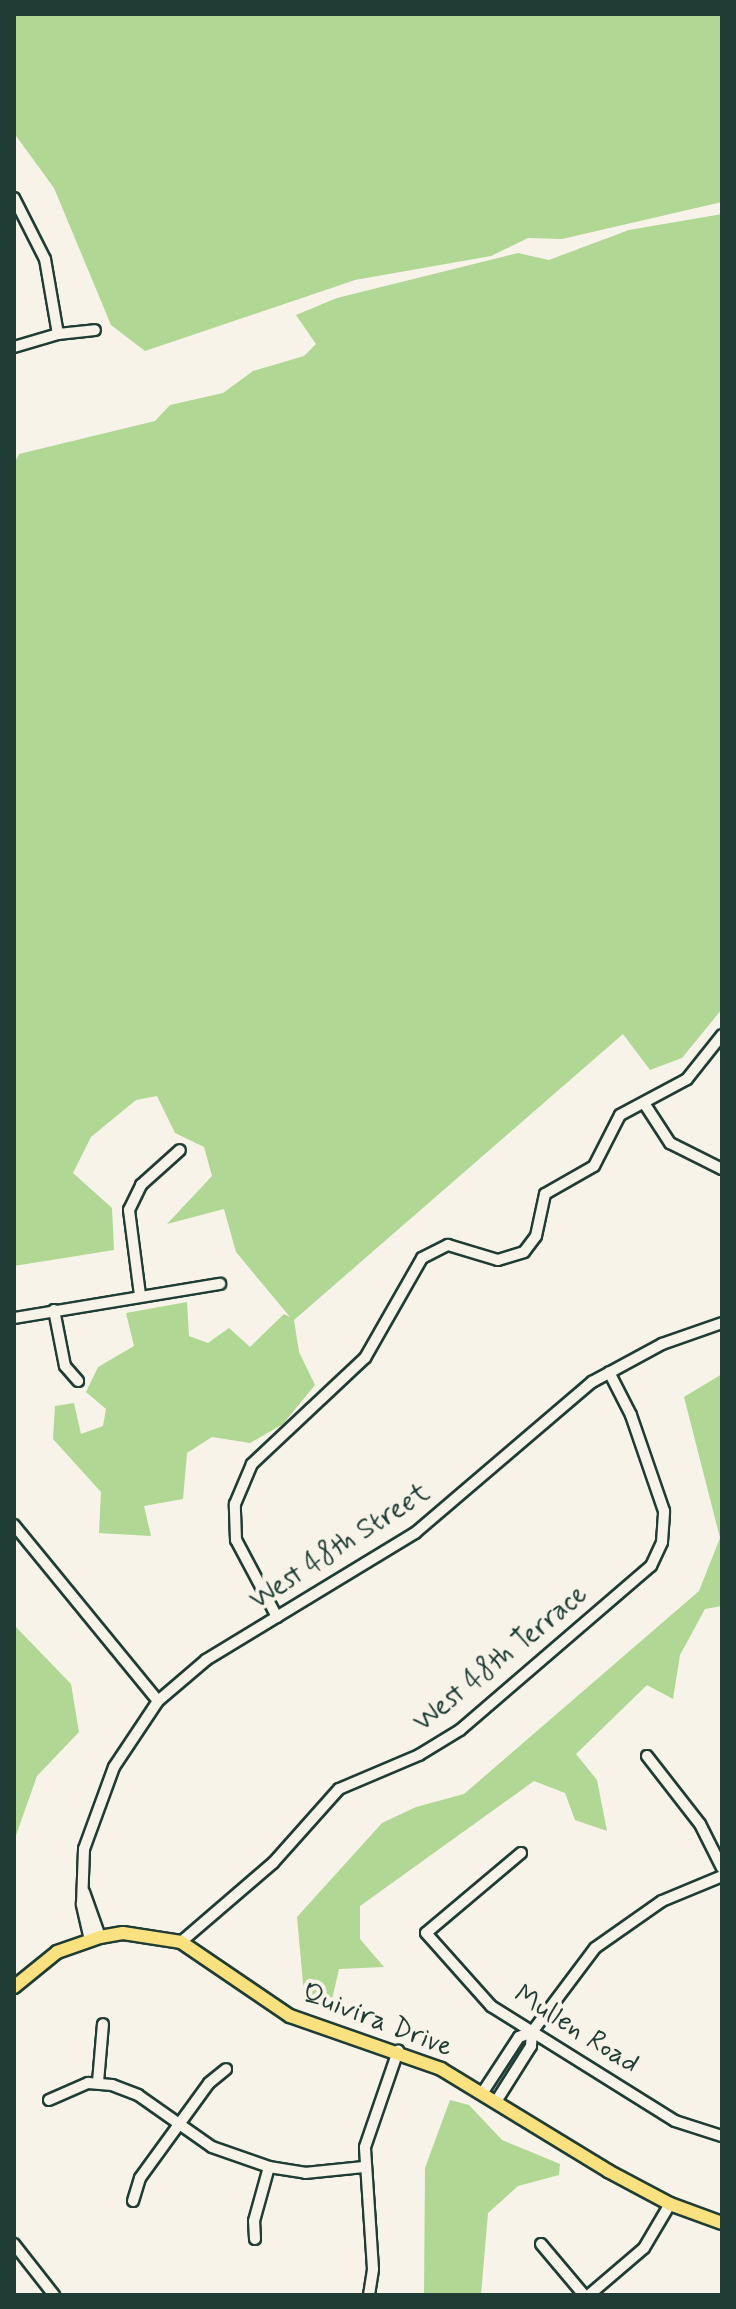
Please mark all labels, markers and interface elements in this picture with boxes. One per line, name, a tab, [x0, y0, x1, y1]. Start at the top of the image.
street label: West 48th Street	[244, 1476, 436, 1618]
street label: West 48th Terrace	[407, 1578, 595, 1740]
street label: Quivira Drive	[297, 1977, 457, 2065]
street label: Mullen Road	[507, 1978, 645, 2082]

